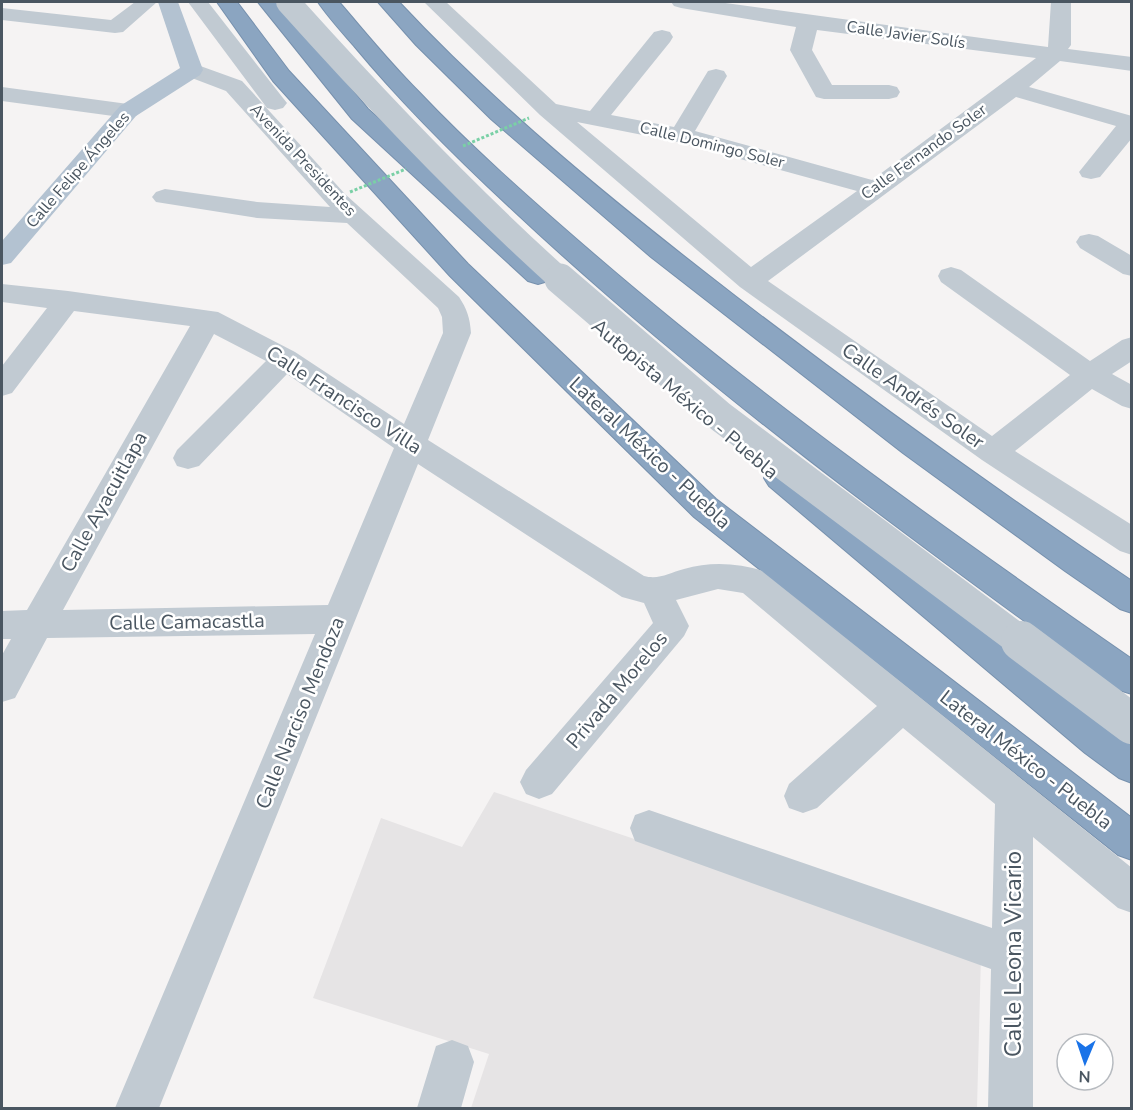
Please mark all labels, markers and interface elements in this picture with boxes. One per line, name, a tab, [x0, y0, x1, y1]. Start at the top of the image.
street label: Calle Javier Solís	[845, 16, 967, 54]
street label: Avenida Presidentes	[245, 99, 361, 221]
street label: Calle Fernando Soler	[857, 99, 991, 205]
street label: Calle Felipe Ángeles	[21, 107, 135, 233]
street label: Calle Domingo Soler	[637, 116, 787, 174]
street label: Autopista México - Puebla	[586, 313, 784, 485]
street label: Calle Andrés Soler	[836, 337, 990, 455]
street label: Calle Francisco Villa	[261, 339, 427, 461]
street label: Lateral México - Puebla	[563, 371, 737, 535]
street label: Calle Ayacuitlapa	[54, 427, 154, 577]
street label: Calle Camacastla	[109, 607, 265, 637]
street label: Calle Narciso Mendoza	[249, 613, 351, 813]
street label: Privada Morelos	[560, 626, 674, 754]
street label: Lateral México - Puebla	[934, 684, 1118, 836]
street label: Calle Leona Vicario	[997, 851, 1029, 1057]
north arrow	[1055, 1032, 1115, 1092]
text: N	[1078, 1065, 1091, 1087]

